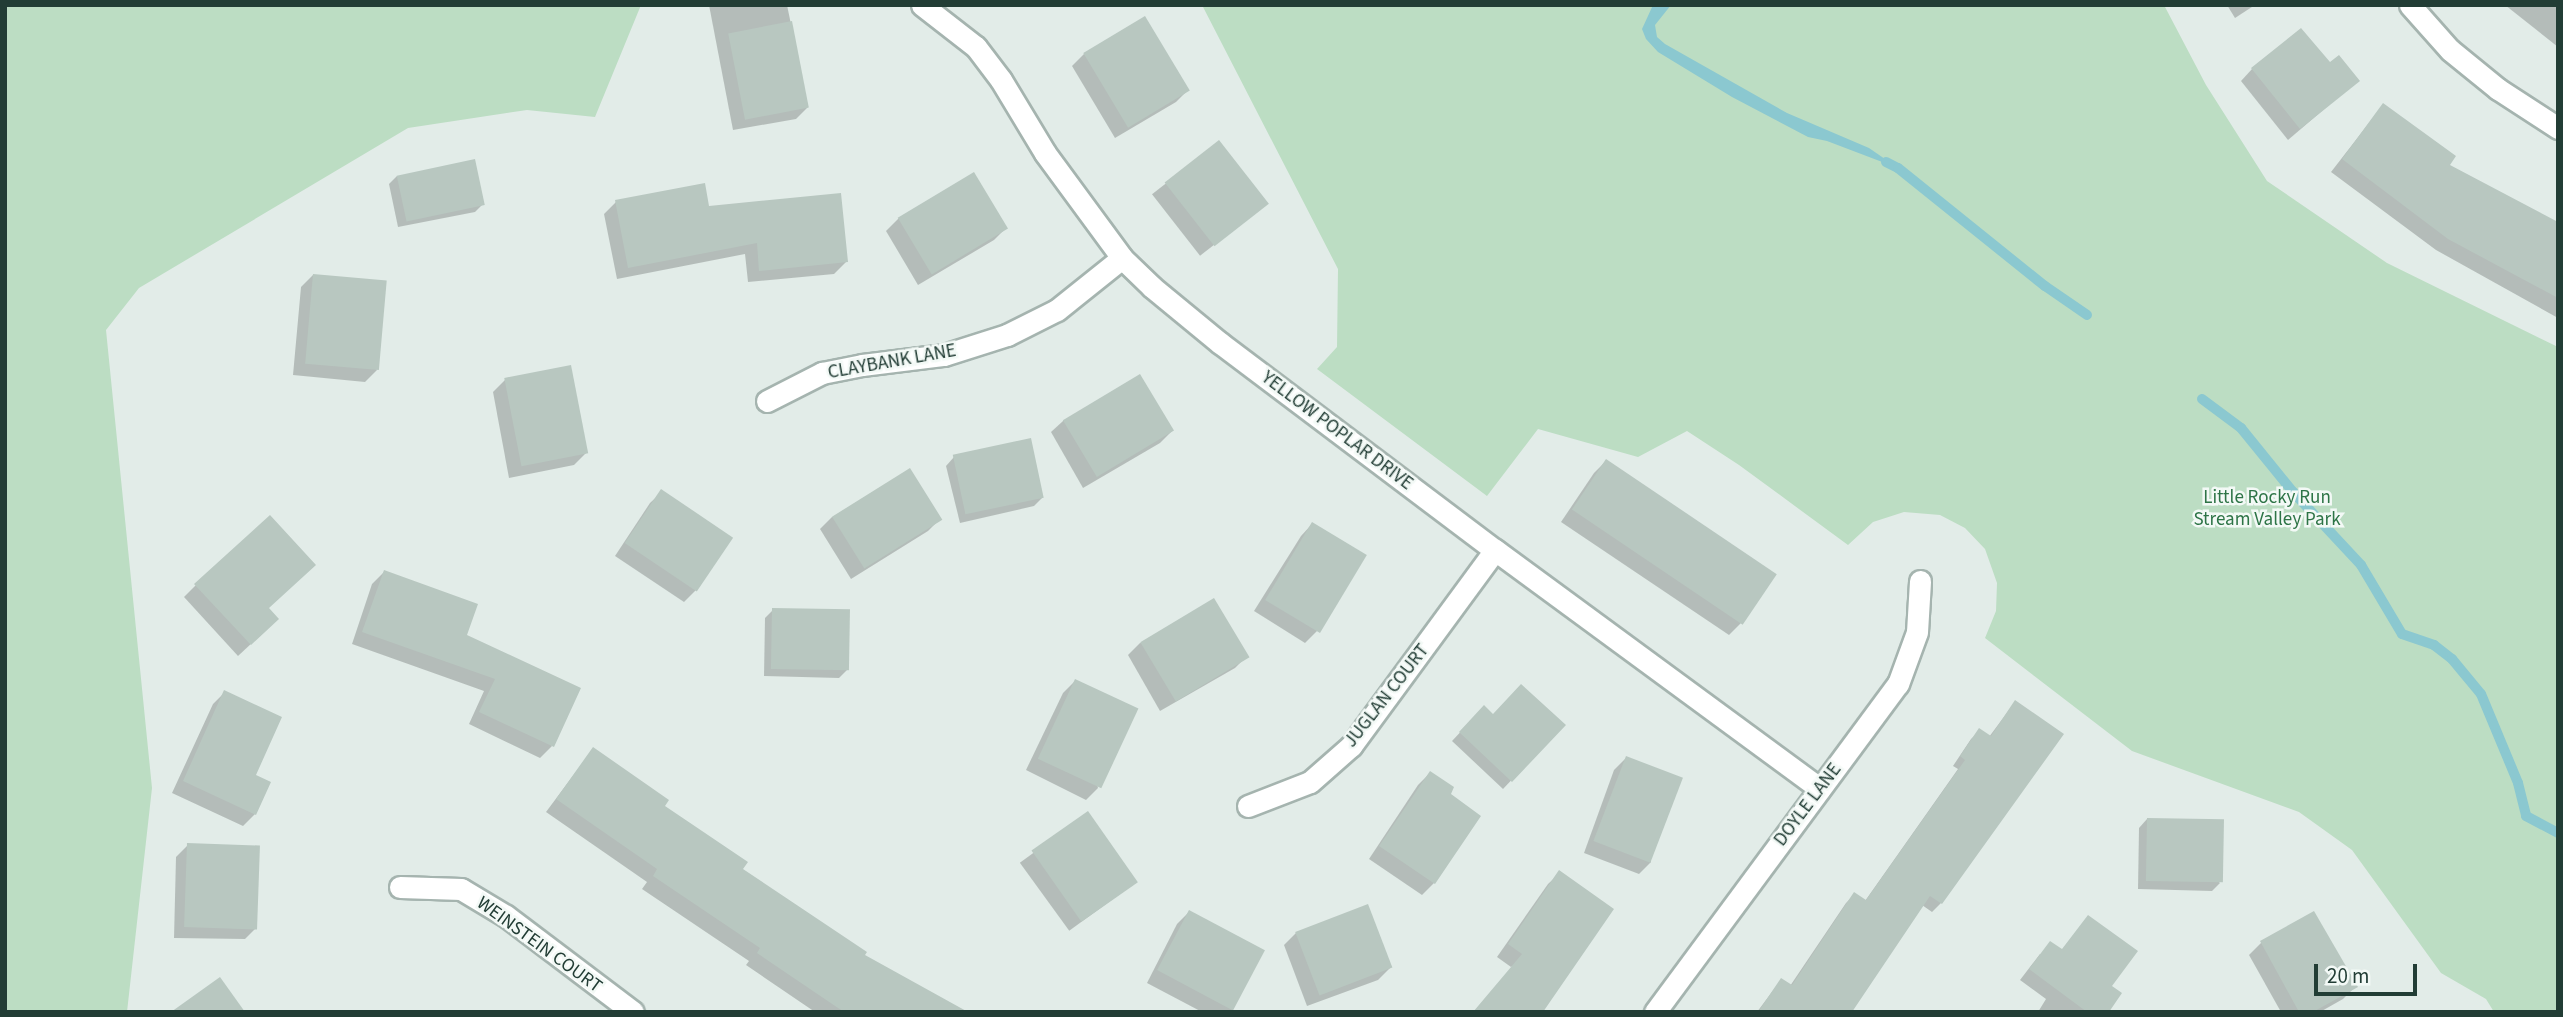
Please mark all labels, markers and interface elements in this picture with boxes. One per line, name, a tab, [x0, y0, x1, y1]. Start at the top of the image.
street label: CLAYBANK LANE	[826, 340, 958, 384]
street label: YELLOW POPLAR DRIVE	[1257, 367, 1417, 495]
park label: Little Rocky Run Stream Valley Park	[2193, 487, 2341, 531]
street label: JUGLAN COURT	[1340, 640, 1434, 752]
street label: DOYLE LANE	[1769, 759, 1847, 851]
street label: WEINSTEIN COURT	[472, 892, 606, 998]
scale bar	[2318, 950, 2421, 994]
text: 20 m	[2327, 961, 2369, 991]

